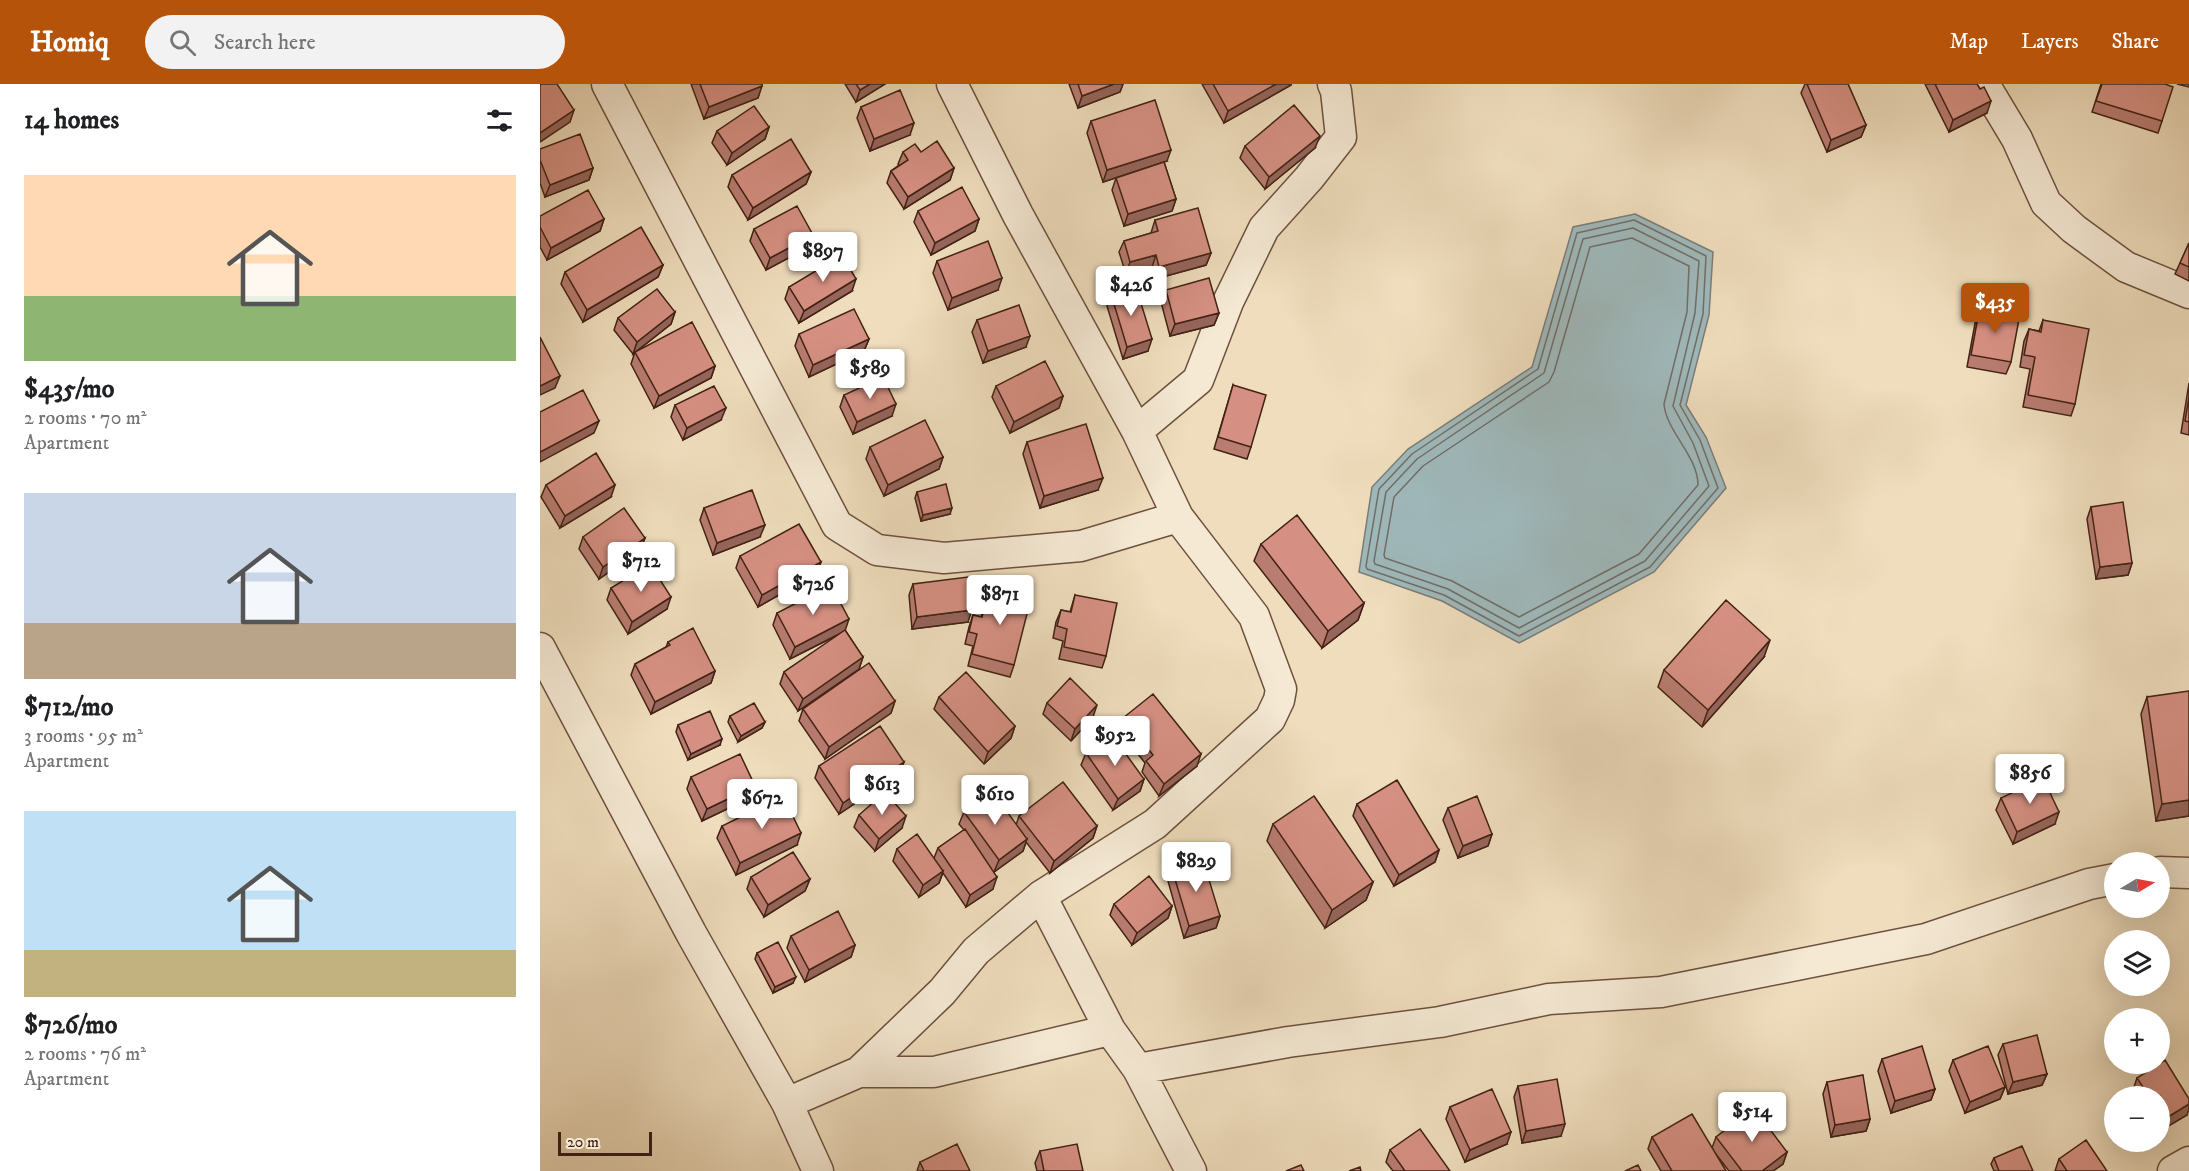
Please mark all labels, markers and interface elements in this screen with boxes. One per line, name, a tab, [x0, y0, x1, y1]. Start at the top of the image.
search box	[145, 15, 565, 69]
text: Homiq	[30, 25, 109, 60]
icon: search	[166, 26, 199, 59]
text: Search here	[214, 29, 316, 56]
text: Map	[1949, 29, 1988, 55]
text: Layers	[2021, 29, 2079, 55]
text: Share	[2112, 29, 2159, 55]
text: 14 homes	[24, 104, 119, 137]
icon: filters	[483, 104, 516, 137]
icon: home	[216, 214, 324, 322]
pin: $897	[787, 232, 859, 283]
text: $897	[802, 239, 844, 264]
pin: $426	[1095, 266, 1167, 317]
text: $426	[1110, 273, 1152, 298]
pin: $435	[1959, 283, 2031, 334]
text: $435	[1975, 290, 2015, 315]
pin: $589	[834, 349, 906, 400]
text: $589	[850, 356, 890, 381]
text: $435/mo	[24, 373, 114, 406]
text: 2 rooms · 70 m²	[24, 406, 147, 431]
text: Apartment	[24, 431, 109, 456]
icon: home	[216, 532, 324, 640]
pin: $712	[605, 542, 677, 593]
text: $712	[622, 549, 660, 574]
pin: $726	[777, 565, 849, 616]
text: $726	[792, 572, 834, 597]
pin: $871	[964, 575, 1036, 626]
text: $871	[981, 582, 1019, 607]
text: $712/mo	[24, 691, 113, 724]
pin: $952	[1079, 716, 1151, 767]
text: $952	[1095, 723, 1135, 748]
text: 3 rooms · 95 m²	[24, 724, 143, 749]
text: Apartment	[24, 749, 109, 774]
pin: $856	[1994, 754, 2066, 805]
text: $856	[2009, 761, 2051, 786]
pin: $613	[846, 765, 918, 816]
text: $613	[864, 772, 900, 797]
pin: $610	[959, 775, 1031, 826]
pin: $672	[726, 779, 798, 830]
text: $610	[975, 782, 1015, 807]
text: $672	[741, 786, 783, 811]
pin: $829	[1160, 842, 1232, 893]
text: $829	[1176, 849, 1216, 874]
icon: home	[216, 850, 324, 958]
north arrow	[2104, 852, 2170, 918]
map controls	[2104, 852, 2170, 1152]
button: layers	[2104, 930, 2170, 996]
button: +	[2104, 1008, 2170, 1074]
text: $726/mo	[24, 1009, 117, 1042]
text: 2 rooms · 76 m²	[24, 1042, 146, 1067]
text: Apartment	[24, 1067, 109, 1092]
button: −	[2104, 1086, 2170, 1152]
pin: $514	[1716, 1092, 1788, 1143]
text: $514	[1732, 1099, 1772, 1124]
scale bar	[558, 1129, 652, 1156]
text: 20 m	[567, 1132, 599, 1152]

